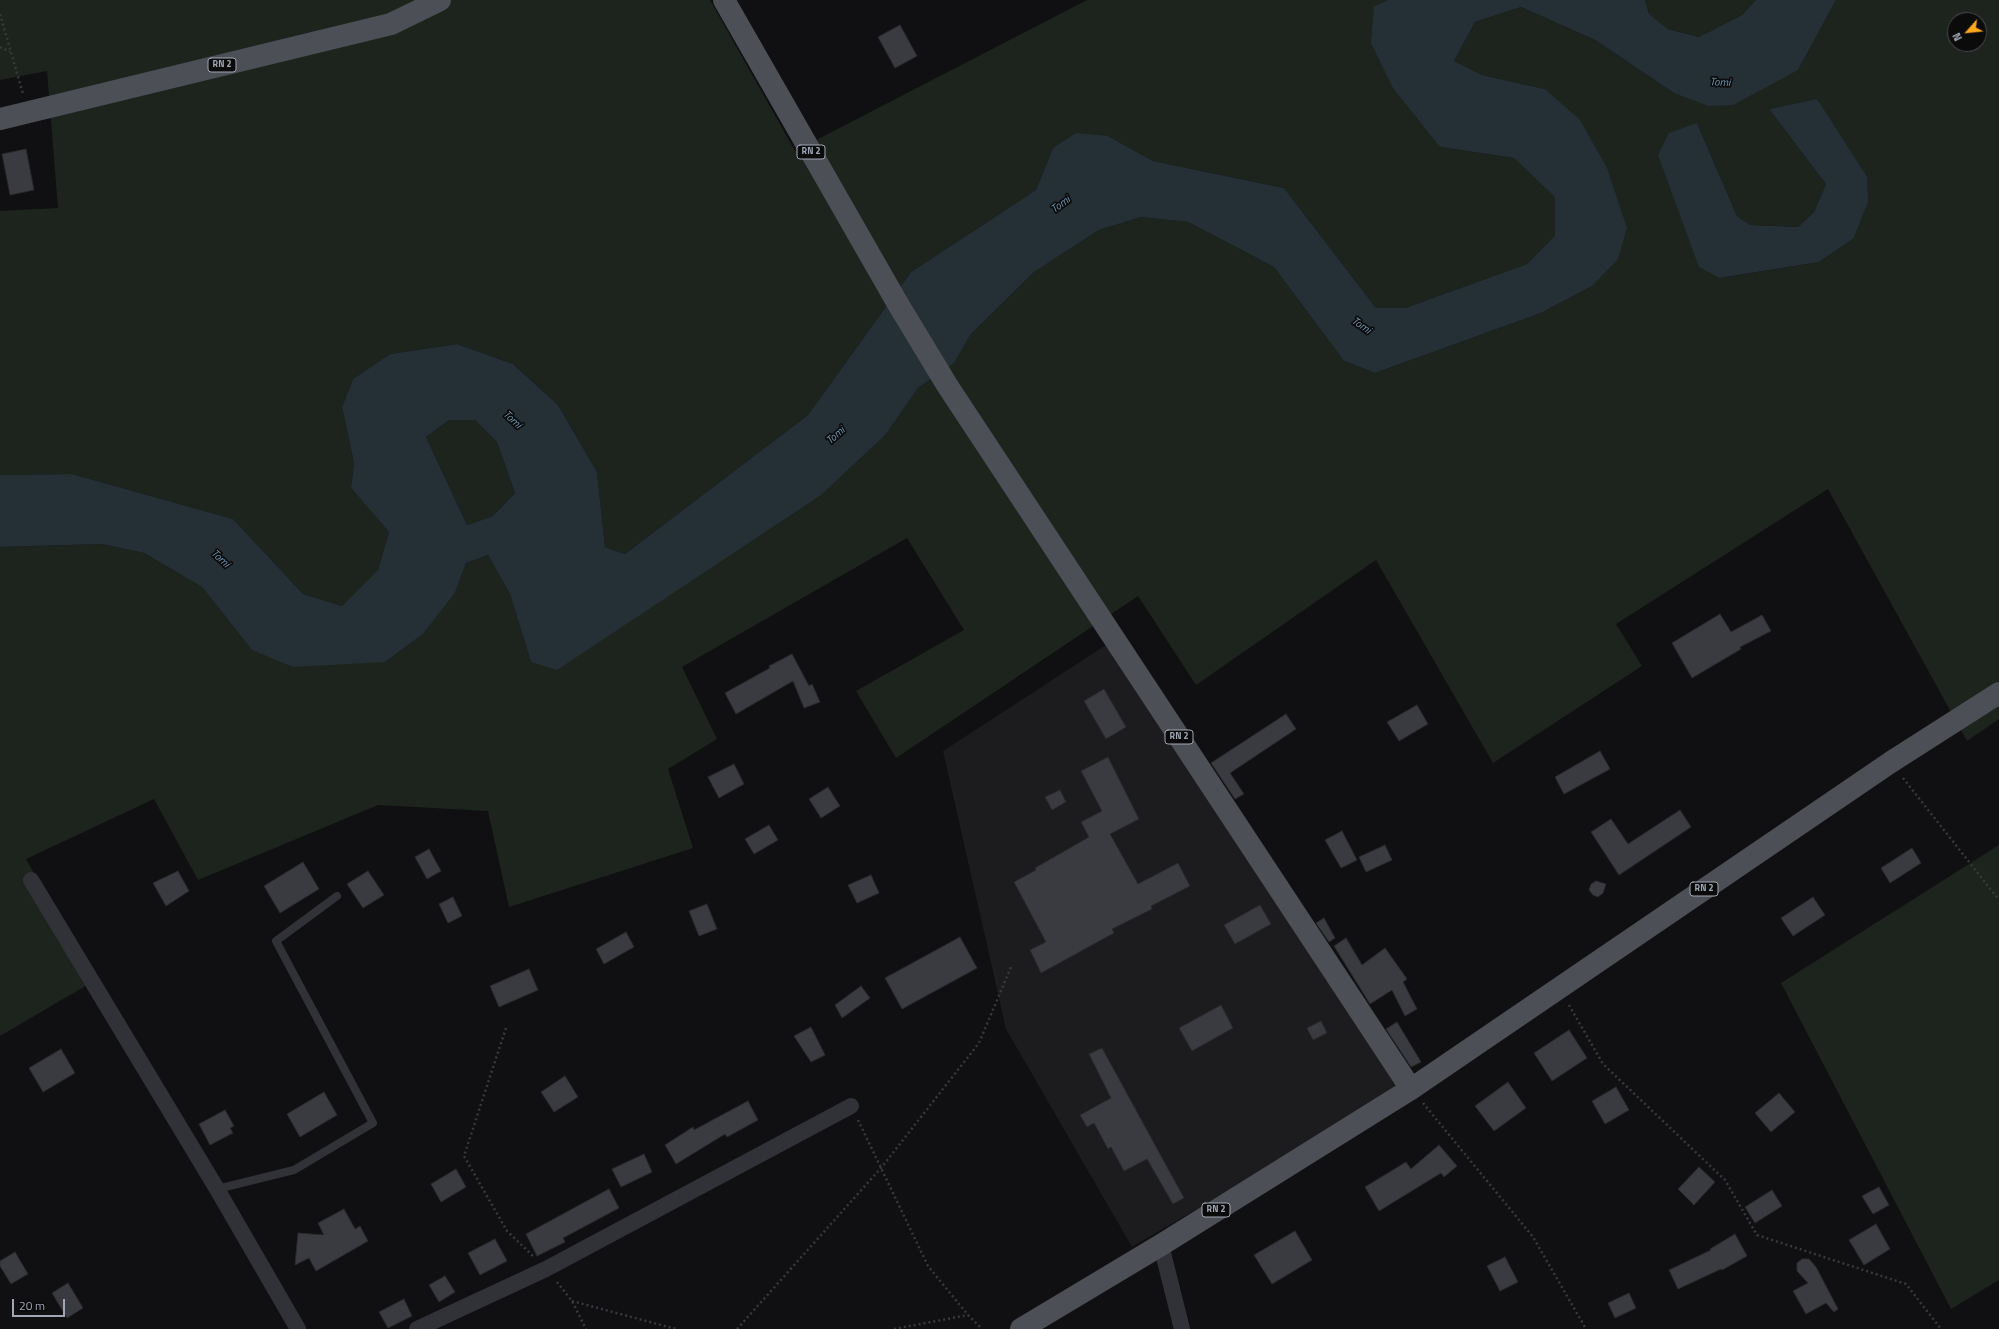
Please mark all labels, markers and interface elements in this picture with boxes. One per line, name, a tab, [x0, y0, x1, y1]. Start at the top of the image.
north arrow	[1947, 12, 1987, 52]
text: N	[1948, 30, 1966, 44]
road number: RN 2	[208, 58, 236, 72]
water label: Tomi	[1710, 76, 1730, 90]
road number: RN 2	[797, 145, 825, 159]
water label: Tomi	[1049, 194, 1073, 216]
water label: Tomi	[1349, 315, 1373, 337]
water label: Tomi	[500, 408, 524, 432]
water label: Tomi	[824, 424, 848, 448]
water label: Tomi	[208, 547, 232, 571]
road number: RN 2	[1165, 730, 1193, 744]
road number: RN 2	[1690, 882, 1718, 896]
road number: RN 2	[1202, 1203, 1230, 1217]
scale bar	[14, 1291, 67, 1317]
text: 20 m	[19, 1296, 45, 1315]

